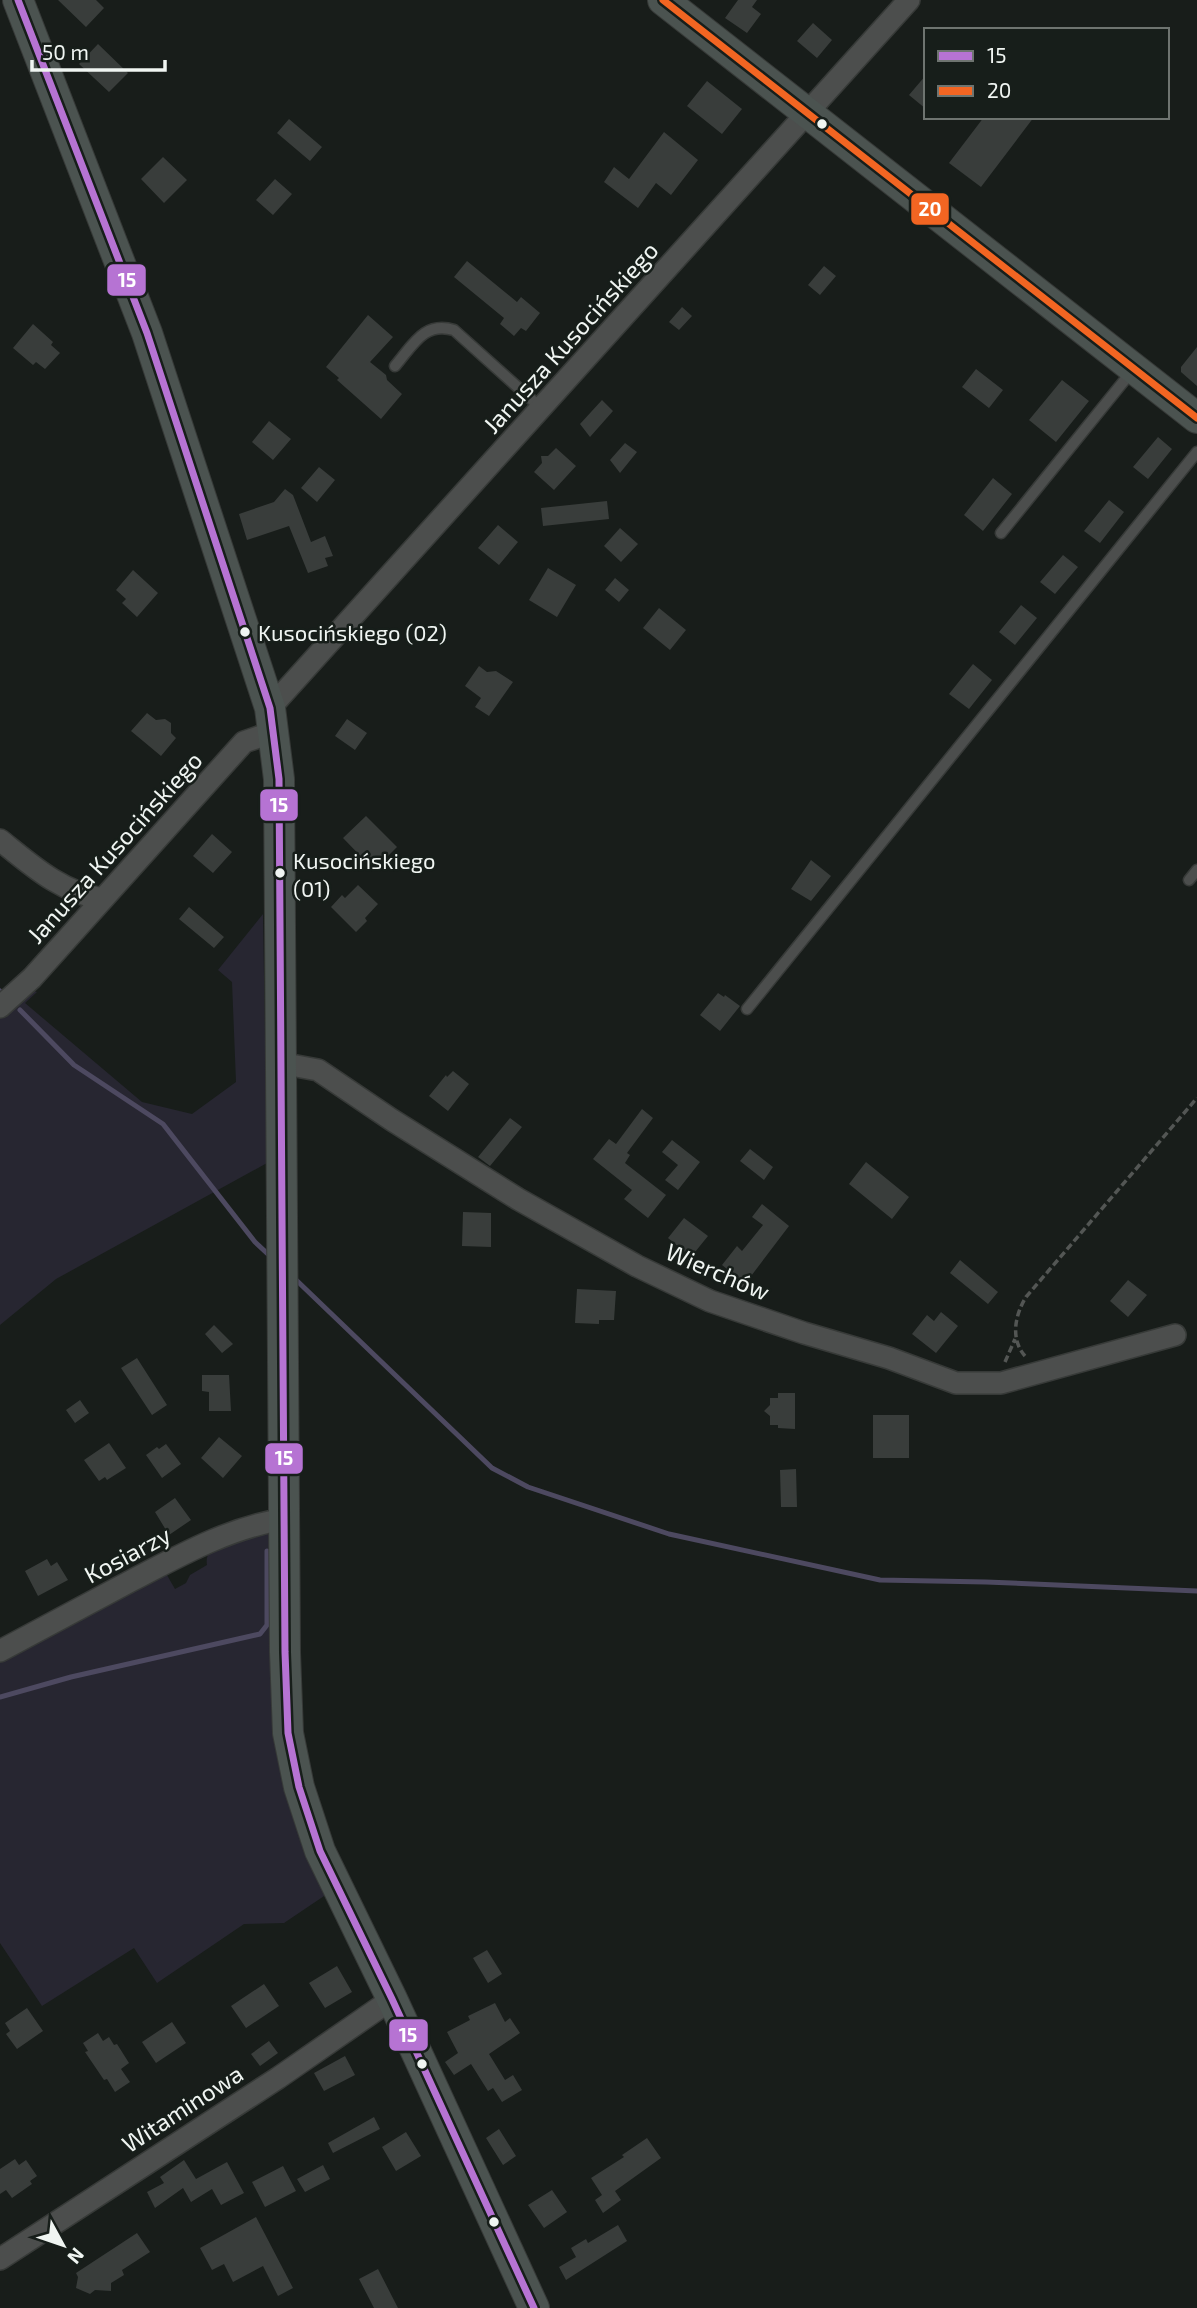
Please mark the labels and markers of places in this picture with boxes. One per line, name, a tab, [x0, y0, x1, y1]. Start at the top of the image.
unlabelled marker	[815, 117, 829, 131]
place label: Kusocińskiego (02)	[258, 619, 447, 645]
marker: Kusocińskiego (02)	[238, 625, 252, 639]
place label: Kusocińskiego (01)	[293, 847, 435, 901]
marker: Kusocińskiego (01)	[273, 866, 287, 880]
unlabelled marker	[415, 2057, 429, 2071]
unlabelled marker	[487, 2215, 501, 2229]

